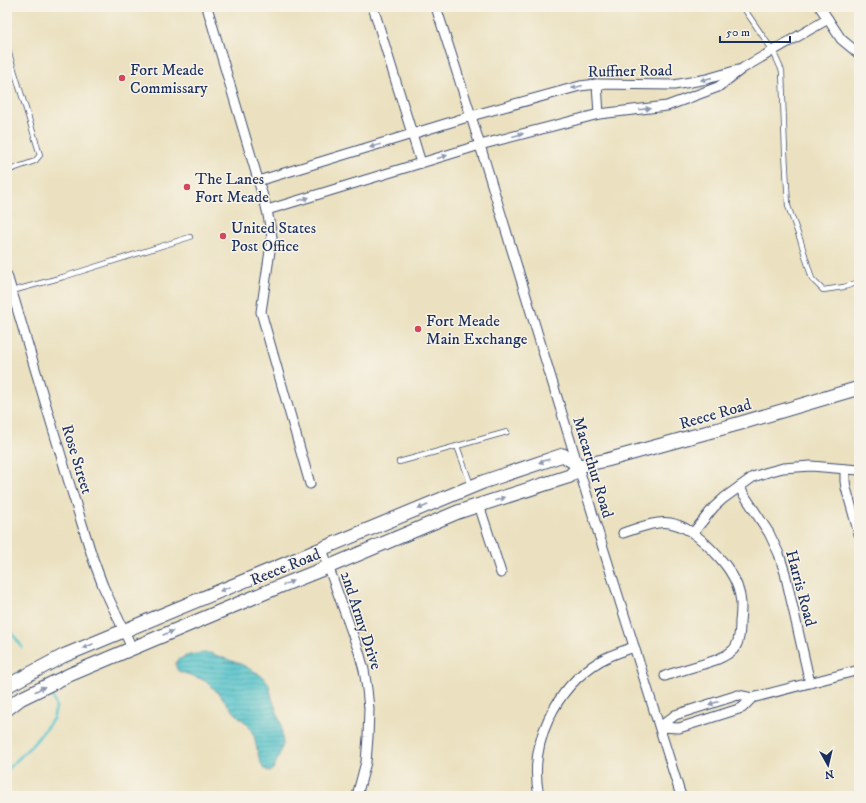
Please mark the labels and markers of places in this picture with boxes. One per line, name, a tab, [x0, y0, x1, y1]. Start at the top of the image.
place label: Fort Meade Commissary	[130, 60, 208, 98]
marker: Fort Meade Commissary	[117, 73, 127, 83]
place label: The Lanes Fort Meade	[195, 169, 269, 207]
marker: The Lanes Fort Meade	[182, 182, 192, 192]
place label: United States Post Office	[231, 218, 316, 256]
marker: United States Post Office	[218, 231, 228, 241]
place label: Fort Meade Main Exchange	[426, 311, 528, 349]
marker: Fort Meade Main Exchange	[413, 324, 423, 334]

